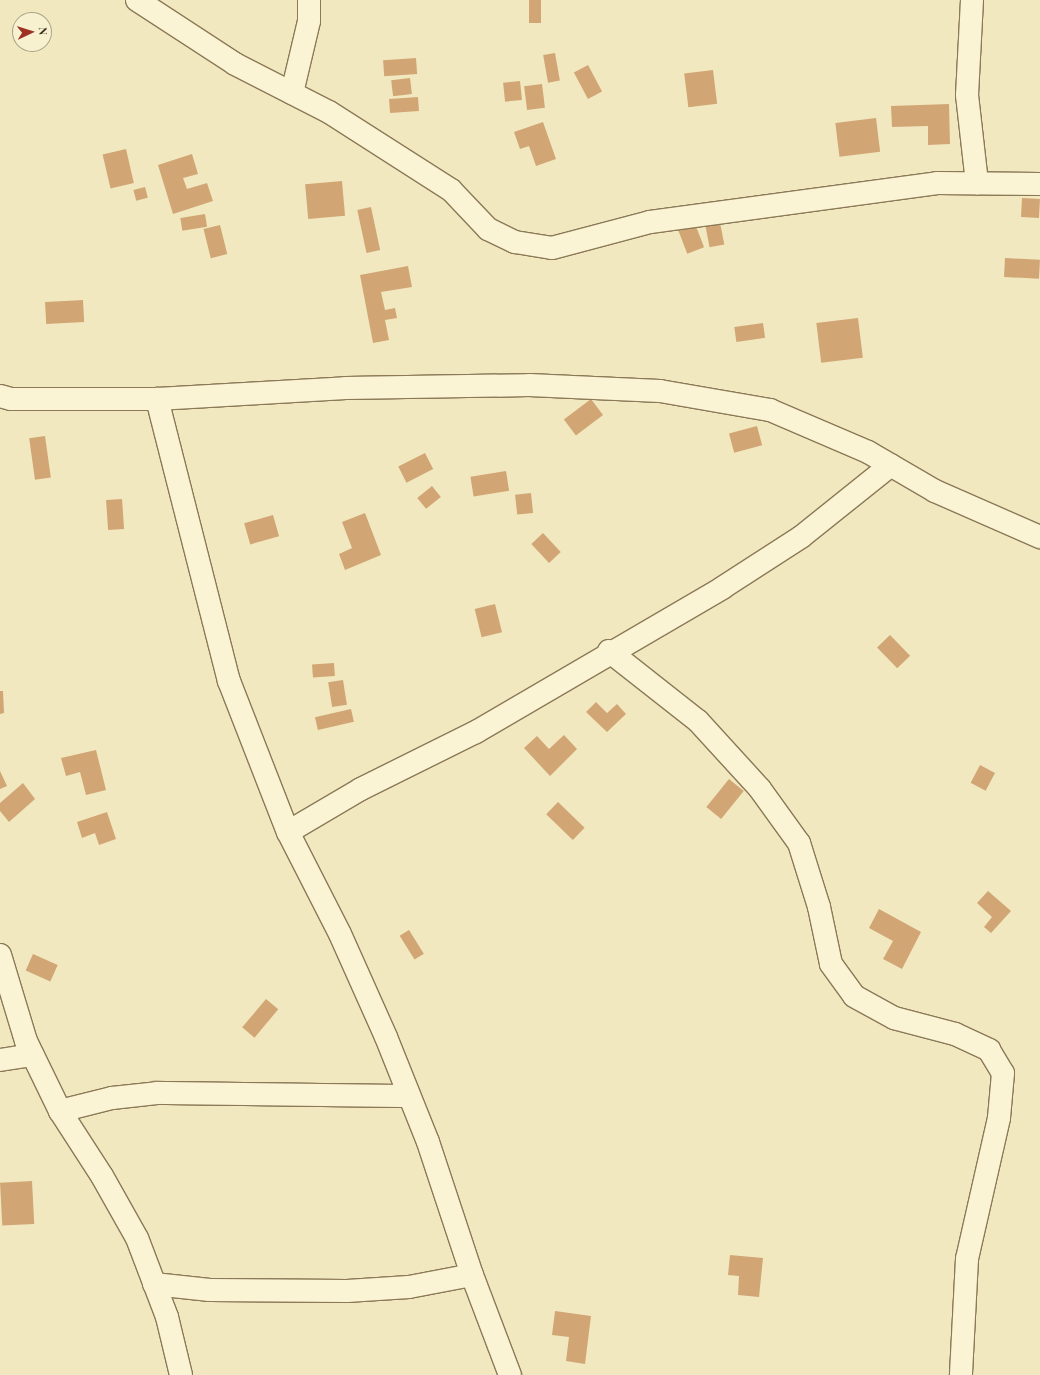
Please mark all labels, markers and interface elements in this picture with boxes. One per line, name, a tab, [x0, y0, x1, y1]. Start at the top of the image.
north arrow	[12, 12, 52, 52]
text: N	[36, 27, 51, 36]

